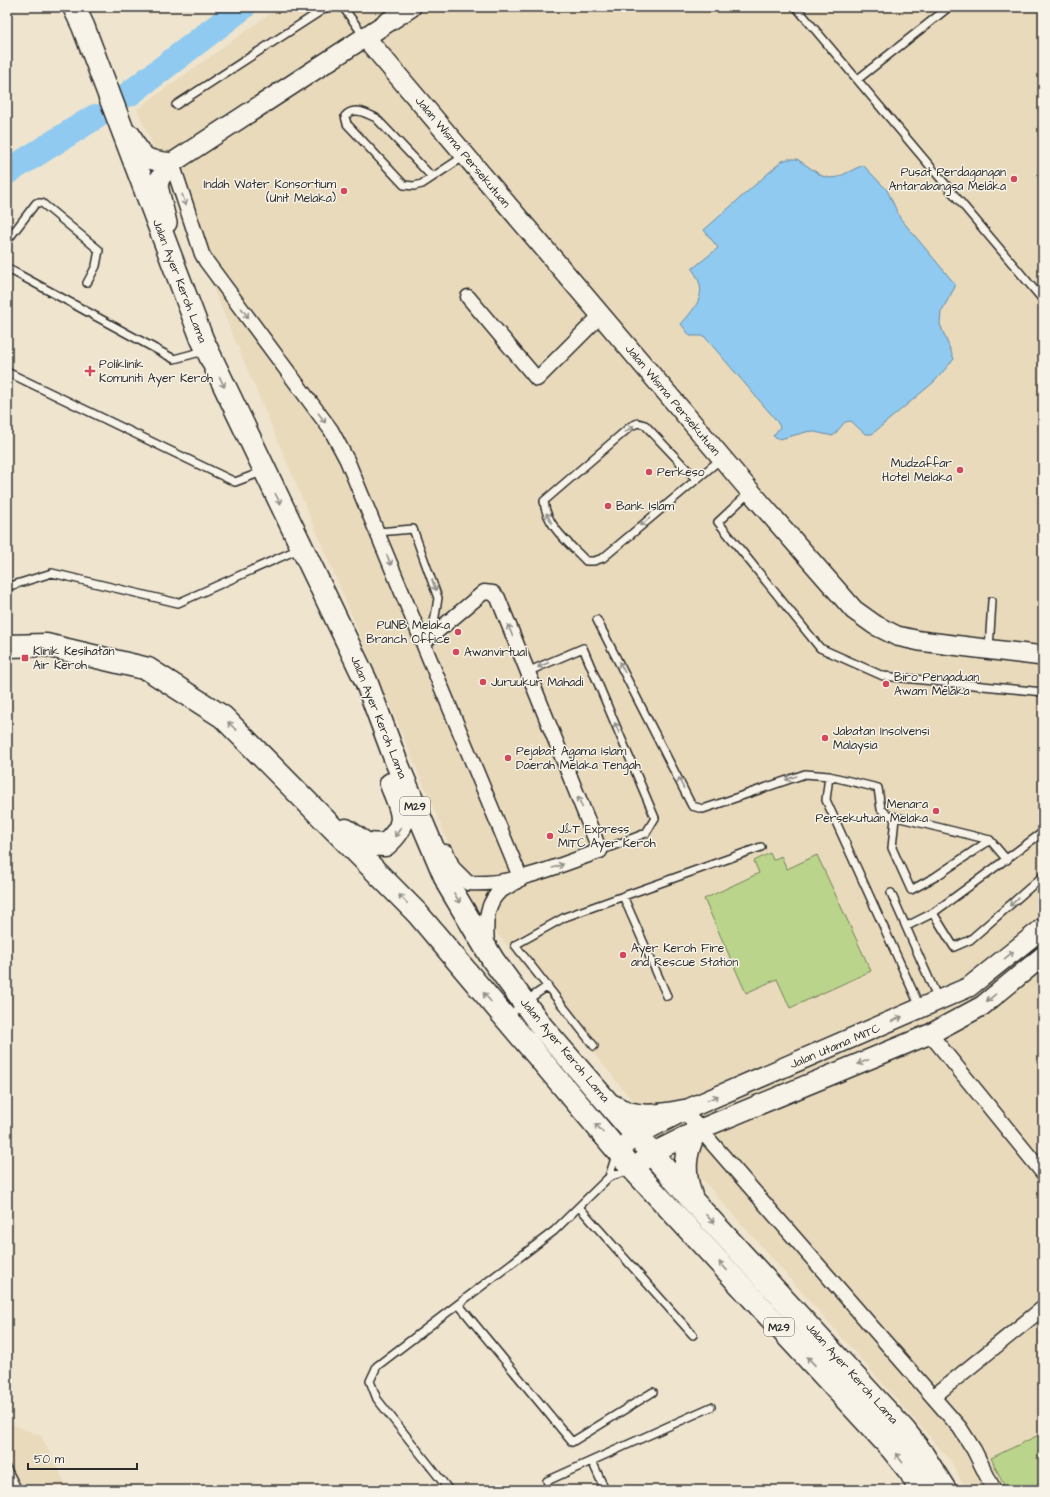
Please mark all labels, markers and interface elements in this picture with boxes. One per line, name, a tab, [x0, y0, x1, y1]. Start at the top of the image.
street label: Jalan Wisma Persekutuan	[411, 93, 514, 212]
place label: Pusat Perdagangan Antarabangsa Melaka	[889, 164, 1006, 196]
marker: Pusat Perdagangan Antarabangsa Melaka	[1009, 174, 1019, 184]
place label: Indah Water Konsortium (Unit Melaka)	[204, 176, 337, 207]
marker: Indah Water Konsortium (Unit Melaka)	[339, 186, 349, 196]
one-way arrow	[181, 193, 188, 206]
street label: Jalan Ayer Keroh Lama	[147, 217, 211, 346]
one-way arrow	[241, 308, 249, 319]
street label: Jalan Wisma Persekutuan	[621, 341, 724, 460]
place label: Poliklinik Komuniti Ayer Keroh	[99, 356, 213, 388]
marker: Poliklinik Komuniti Ayer Keroh	[84, 365, 96, 377]
one-way arrow	[219, 375, 226, 387]
one-way arrow	[318, 412, 326, 423]
one-way arrow	[624, 425, 635, 433]
place label: Mudzaffar Hotel Melaka	[882, 455, 952, 486]
place label: Perkeso	[657, 464, 705, 481]
marker: Mudzaffar Hotel Melaka	[955, 465, 965, 475]
marker: Perkeso	[644, 467, 654, 477]
one-way arrow	[275, 493, 282, 505]
place label: Bank Islam	[616, 498, 675, 515]
marker: Bank Islam	[603, 501, 613, 511]
one-way arrow	[544, 512, 552, 524]
one-way arrow	[640, 517, 650, 526]
one-way arrow	[386, 554, 393, 566]
one-way arrow	[430, 579, 438, 591]
place label: PUNB Melaka Branch Office	[366, 617, 451, 648]
one-way arrow	[506, 624, 514, 636]
marker: PUNB Melaka Branch Office	[453, 627, 463, 637]
place label: Klinik Kesihatan Air Keroh	[33, 643, 115, 674]
place label: Awanvirtual	[464, 644, 527, 661]
marker: Awanvirtual	[451, 647, 461, 657]
marker: Klinik Kesihatan Air Keroh	[20, 653, 30, 663]
street label: Jalan Ayer Keroh Lama	[345, 653, 411, 782]
one-way arrow	[617, 661, 625, 673]
one-way arrow	[537, 662, 549, 670]
place label: Biro Pengaduan Awam Melaka	[894, 669, 979, 700]
place label: Juruukur Mahadi	[491, 674, 583, 691]
marker: Juruukur Mahadi	[478, 677, 488, 687]
marker: Biro Pengaduan Awam Melaka	[881, 679, 891, 689]
one-way arrow	[227, 722, 237, 731]
one-way arrow	[613, 722, 620, 734]
place label: Jabatan Insolvensi Malaysia	[833, 723, 929, 755]
marker: Jabatan Insolvensi Malaysia	[820, 733, 830, 743]
place label: Pejabat Agama Islam Daerah Melaka Tengah	[516, 743, 641, 775]
marker: Pejabat Agama Islam Daerah Melaka Tengah	[503, 753, 513, 763]
one-way arrow	[786, 775, 798, 783]
one-way arrow	[676, 777, 684, 789]
place label: Menara Persekutuan Melaka	[816, 796, 928, 827]
road number: M29	[400, 797, 430, 815]
one-way arrow	[576, 797, 584, 809]
marker: Menara Persekutuan Melaka	[931, 806, 941, 816]
place label: J&T Express MITC Ayer Keroh	[558, 821, 656, 853]
one-way arrow	[393, 826, 401, 838]
marker: J&T Express MITC Ayer Keroh	[545, 831, 555, 841]
one-way arrow	[552, 862, 565, 869]
one-way arrow	[453, 892, 461, 904]
one-way arrow	[398, 894, 408, 904]
one-way arrow	[1008, 897, 1019, 906]
place label: Ayer Keroh Fire and Rescue Station	[631, 940, 738, 971]
marker: Ayer Keroh Fire and Rescue Station	[618, 950, 628, 960]
one-way arrow	[1004, 951, 1014, 960]
one-way arrow	[483, 992, 492, 1003]
one-way arrow	[986, 994, 997, 1003]
street label: Jalan Ayer Keroh Lama	[515, 995, 613, 1107]
one-way arrow	[891, 1015, 903, 1023]
street label: Jalan Utama MITC	[787, 1020, 884, 1073]
one-way arrow	[857, 1059, 869, 1066]
one-way arrow	[707, 1094, 719, 1101]
one-way arrow	[594, 1123, 603, 1133]
one-way arrow	[705, 1214, 715, 1224]
one-way arrow	[718, 1261, 728, 1271]
road number: M29	[764, 1318, 794, 1336]
street label: Jalan Ayer Keroh Lama	[801, 1319, 902, 1428]
one-way arrow	[807, 1357, 816, 1367]
scale bar	[28, 1445, 137, 1471]
text: 50 m	[34, 1451, 65, 1468]
one-way arrow	[894, 1452, 903, 1463]

